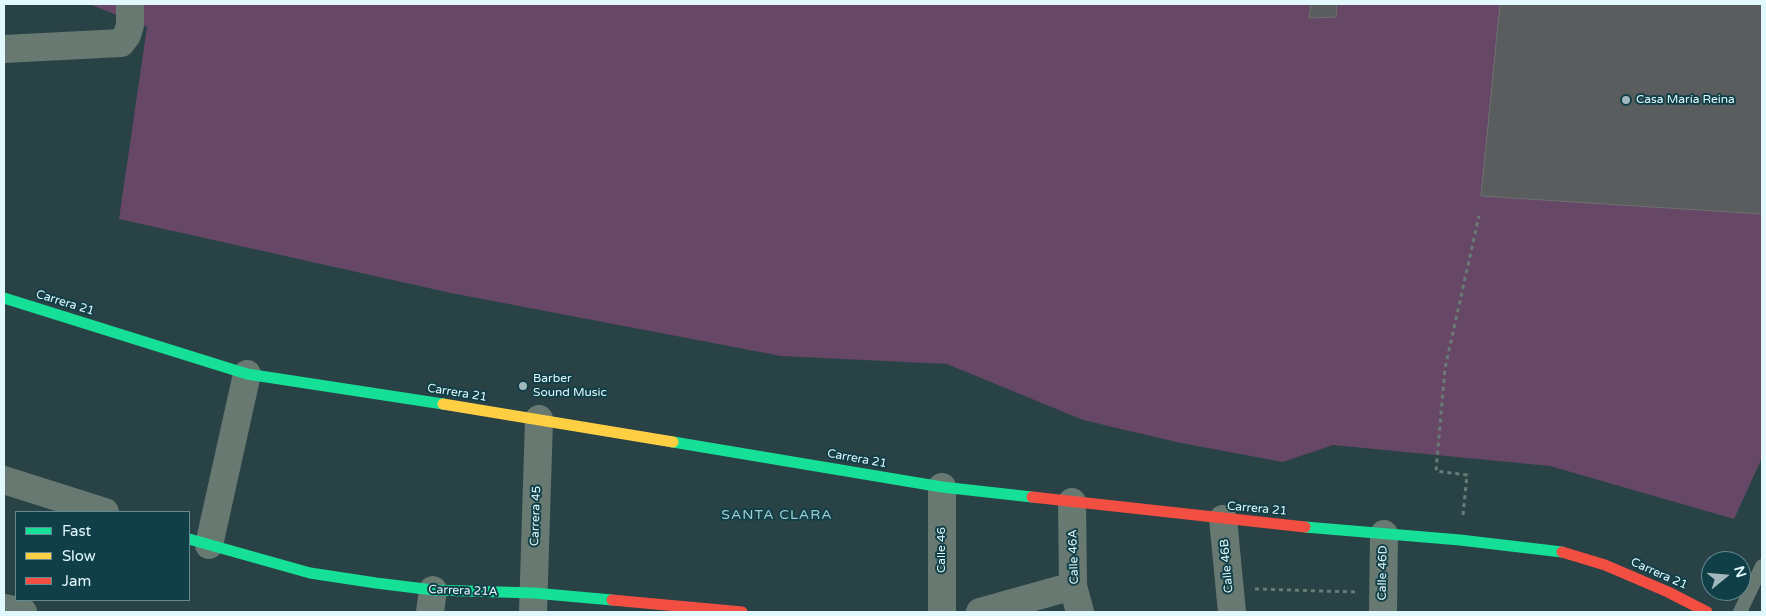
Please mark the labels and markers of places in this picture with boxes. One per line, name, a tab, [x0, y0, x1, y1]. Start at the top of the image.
place label: Casa María Reina	[1636, 93, 1735, 107]
marker: Casa María Reina	[1620, 94, 1632, 106]
place label: Barber Sound Music	[533, 372, 607, 400]
marker: Barber Sound Music	[517, 380, 529, 392]

